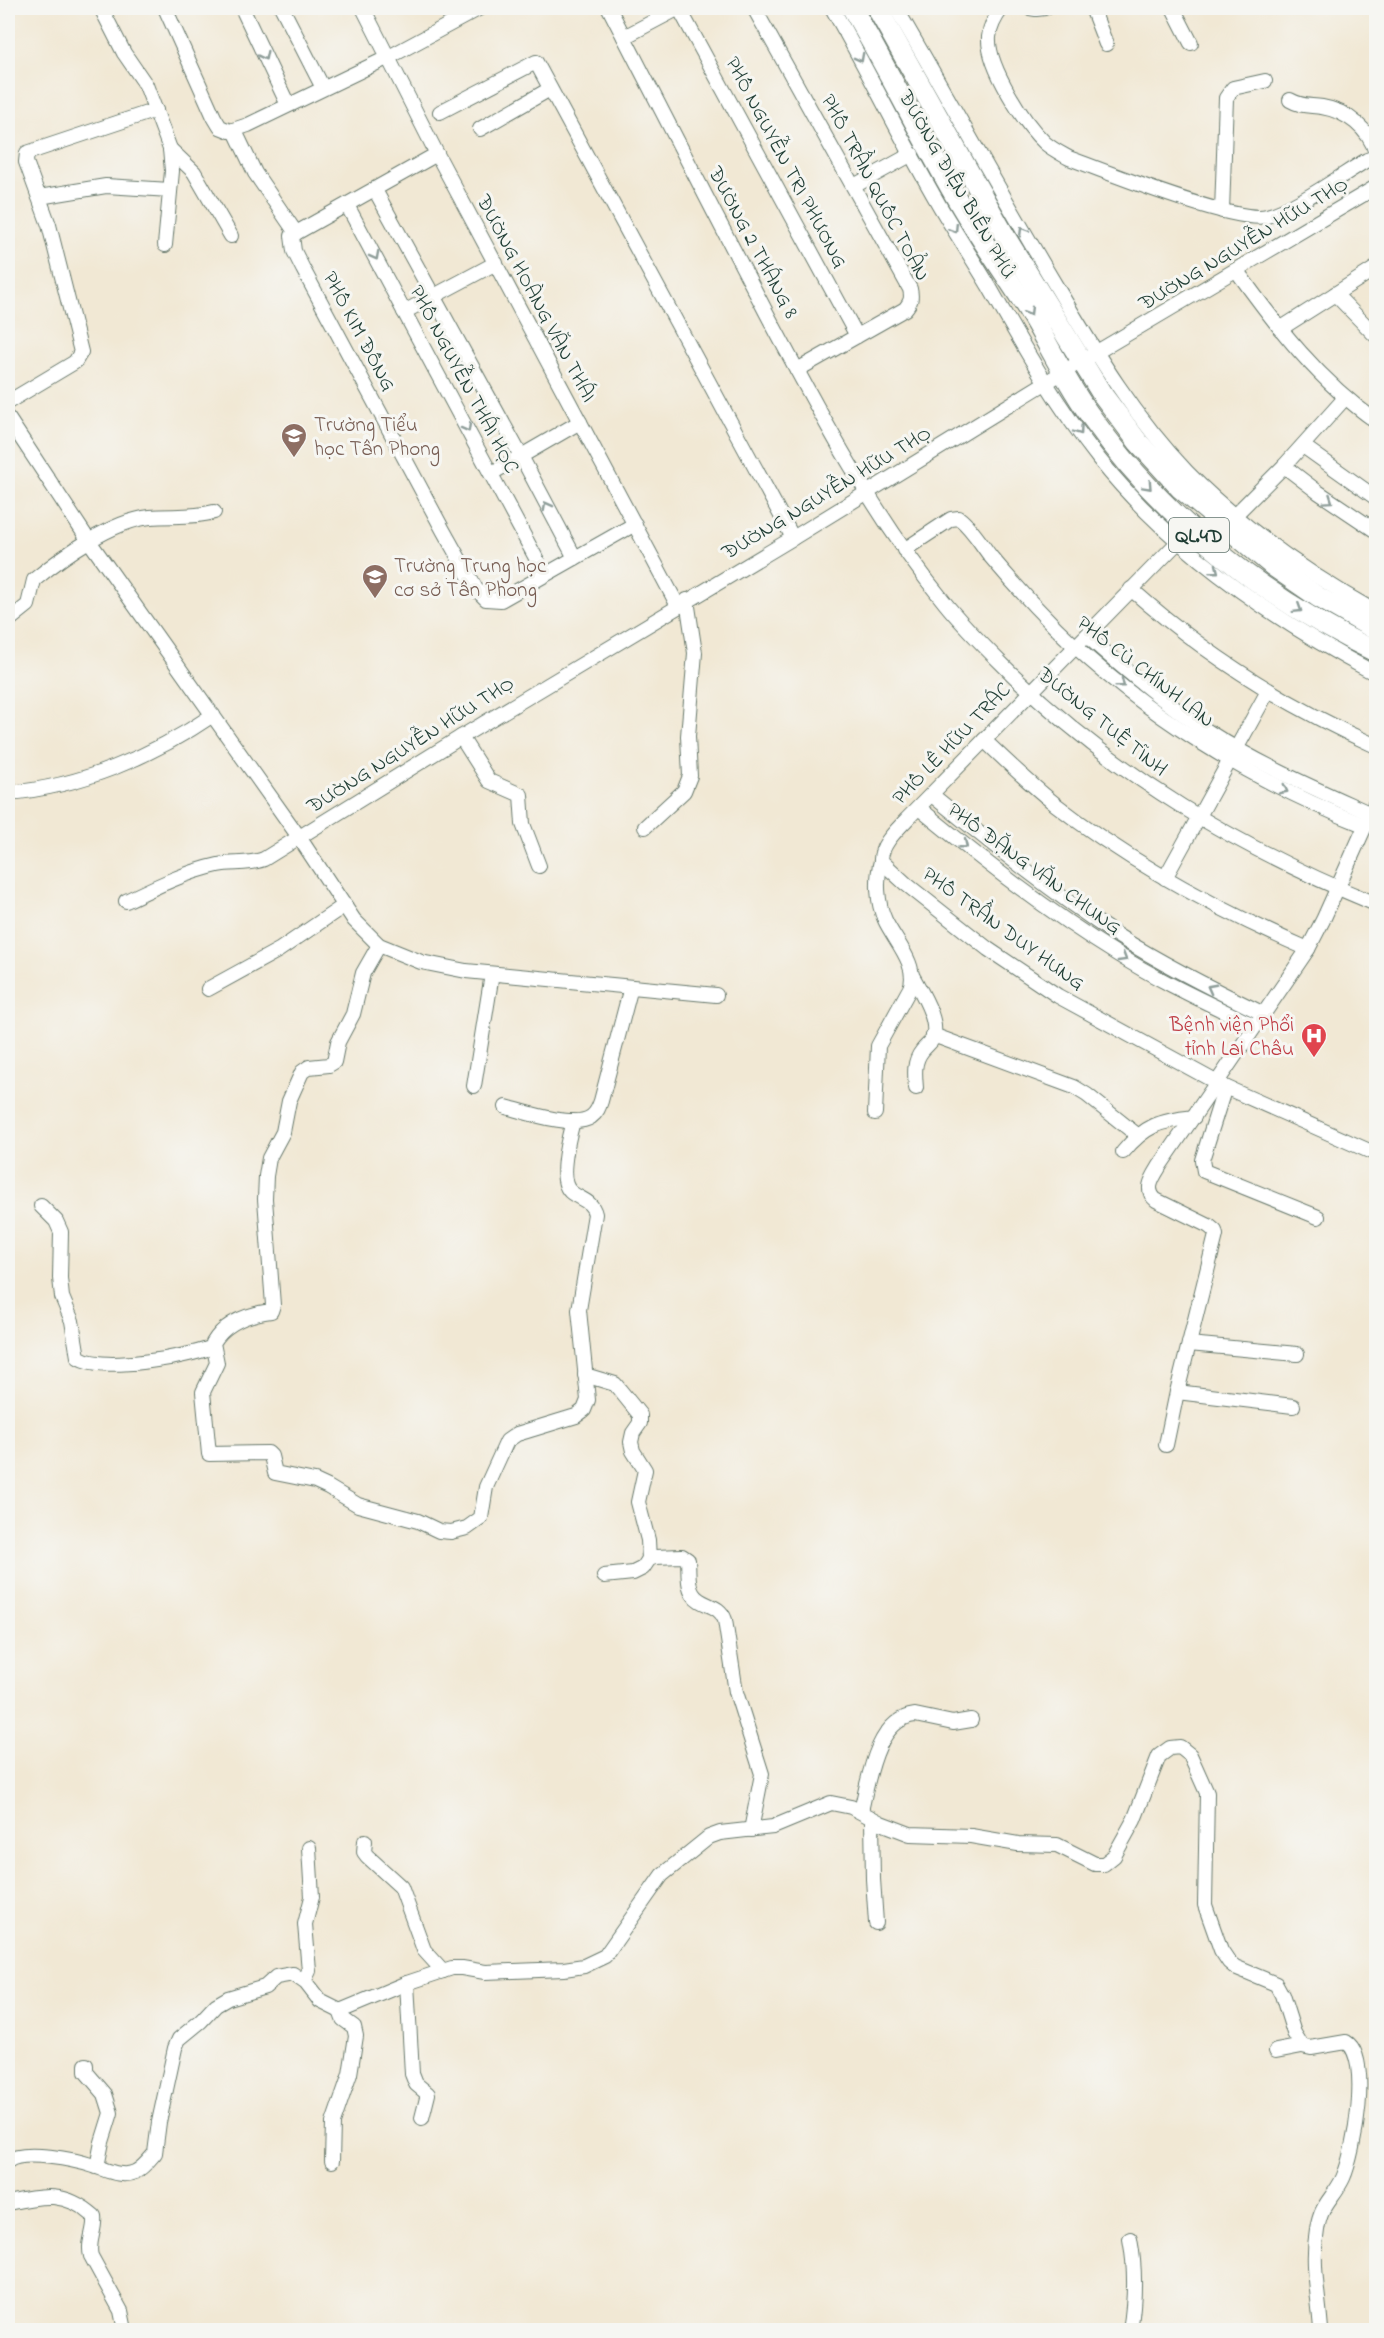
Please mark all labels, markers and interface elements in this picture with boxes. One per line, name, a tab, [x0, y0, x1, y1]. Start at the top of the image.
one-way arrow	[257, 50, 269, 61]
street label: PHỐ NGUYỄN TRI PHƯƠNG	[717, 51, 856, 274]
one-way arrow	[853, 52, 864, 63]
street label: ĐƯỜNG ĐIỆN BIÊN PHỦ	[889, 84, 1023, 285]
street label: PHỐ TRẦN QUỐC TOẢN	[812, 87, 941, 287]
street label: ĐƯỜNG 2 THÁNG 8	[699, 160, 806, 324]
street label: ĐƯỜNG NGUYỄN HỮU THỌ	[1132, 168, 1354, 320]
street label: ĐƯỜNG HOÀNG VĂN THÁI	[467, 189, 604, 408]
one-way arrow	[947, 223, 959, 233]
one-way arrow	[1018, 227, 1030, 237]
one-way arrow	[368, 250, 379, 260]
street label: PHỐ KIM ĐỒNG	[314, 267, 402, 397]
street label: PHỐ NGUYỄN THÁI HỌC	[401, 279, 527, 479]
one-way arrow	[1021, 306, 1033, 316]
place label: Trường Tiểu học Tân Phong	[314, 411, 440, 467]
street label: ĐƯỜNG NGUYỄN HỮU THỌ	[715, 417, 937, 569]
school or university icon: Trường Tiểu học Tân Phong	[279, 421, 309, 459]
one-way arrow	[460, 422, 471, 432]
one-way arrow	[1072, 425, 1083, 436]
one-way arrow	[1141, 479, 1152, 490]
one-way arrow	[1323, 493, 1334, 504]
one-way arrow	[543, 501, 555, 512]
road number: QL.4D	[1169, 518, 1229, 552]
place label: Trường Trung học cơ sở Tân Phong	[394, 552, 547, 608]
school or university icon: Trường Trung học cơ sở Tân Phong	[360, 562, 390, 600]
one-way arrow	[1208, 563, 1219, 574]
one-way arrow	[1292, 602, 1302, 614]
street label: PHỐ CÙ CHÍNH LAN	[1070, 609, 1220, 736]
street label: ĐƯỜNG TUỆ TĨNH	[1029, 660, 1173, 785]
street label: ĐƯỜNG NGUYỄN HỮU THỌ	[300, 668, 521, 822]
street label: PHỐ LÊ HỮU TRÁC	[885, 676, 1019, 812]
one-way arrow	[1114, 676, 1125, 687]
one-way arrow	[1278, 782, 1289, 794]
street label: PHỐ ĐẶNG VĂN CHUNG	[941, 795, 1128, 943]
one-way arrow	[957, 837, 968, 848]
street label: PHỐ TRẦN DUY HƯNG	[915, 856, 1093, 999]
one-way arrow	[1117, 950, 1127, 962]
one-way arrow	[1207, 984, 1218, 995]
place label: Bệnh viện Phổi tỉnh Lai Châu	[1169, 1011, 1294, 1065]
hospital icon: Bệnh viện Phổi tỉnh Lai Châu	[1299, 1021, 1329, 1059]

